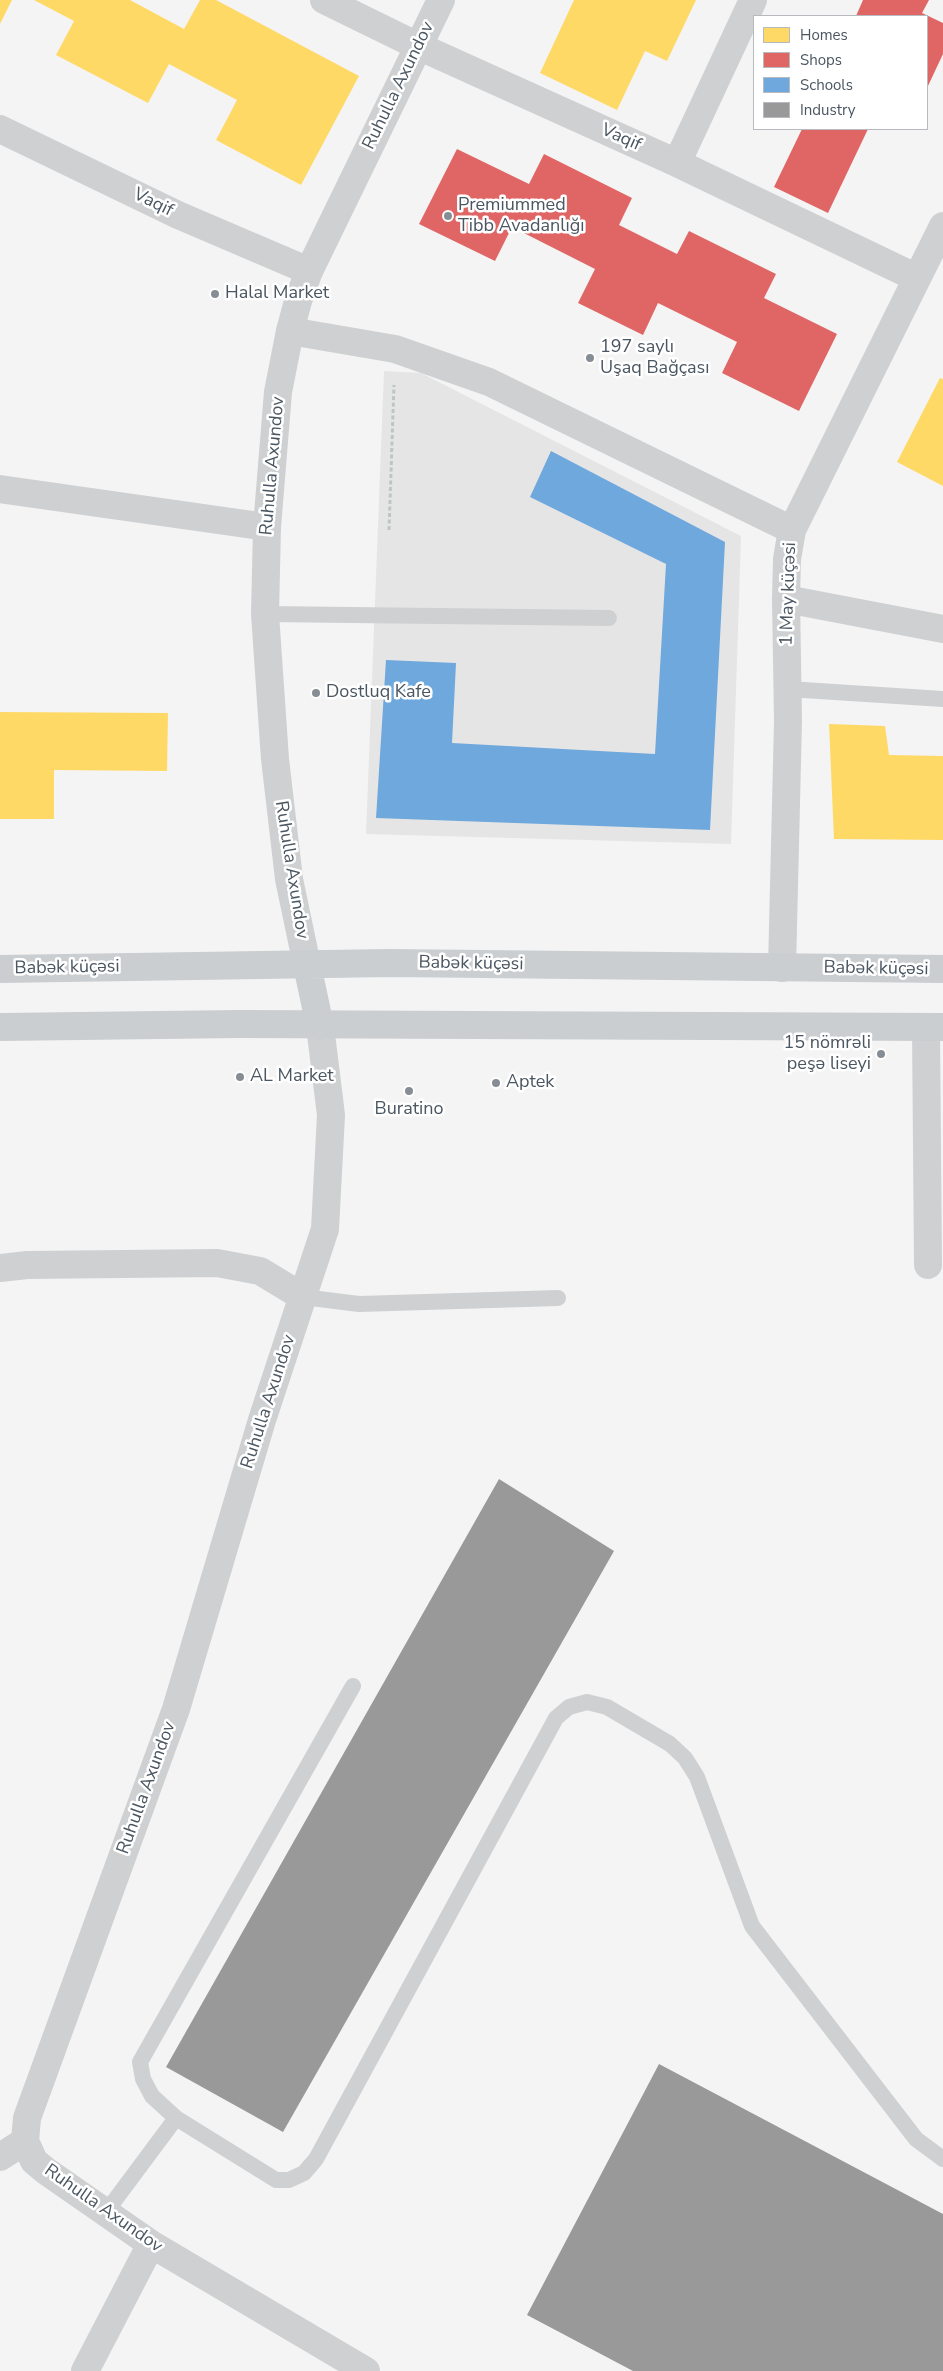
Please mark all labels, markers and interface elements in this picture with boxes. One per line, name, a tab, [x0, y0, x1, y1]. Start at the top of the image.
legend	[753, 15, 928, 130]
street label: Ruhulla Axundov	[359, 19, 439, 153]
text: Homes	[800, 25, 848, 45]
text: Shops	[800, 50, 842, 70]
text: Schools	[800, 75, 853, 95]
text: Industry	[800, 100, 855, 120]
street label: Vaqif	[598, 120, 644, 156]
street label: Vaqif	[130, 184, 176, 222]
place label: Premiummed Tibb Avadanlığı	[458, 195, 584, 238]
marker: Premiummed Tibb Avadanlığı	[442, 210, 454, 222]
place label: Halal Market	[225, 283, 329, 305]
marker: Halal Market	[209, 288, 221, 300]
place label: 197 saylı Uşaq Bağçası	[600, 337, 709, 379]
marker: 197 saylı Uşaq Bağçası	[584, 352, 596, 364]
street label: Ruhulla Axundov	[256, 396, 290, 536]
street label: 1 May küçəsi	[776, 542, 802, 646]
place label: Dostluq Kafe	[326, 682, 431, 704]
marker: Dostluq Kafe	[310, 687, 322, 699]
street label: Ruhulla Axundov	[269, 799, 313, 941]
street label: Babək küçəsi	[418, 952, 524, 976]
street label: Babək küçəsi	[14, 956, 120, 980]
street label: Babək küçəsi	[823, 957, 929, 981]
place label: 15 nömrәli peşә liseyi	[783, 1033, 871, 1076]
marker: 15 nömrәli peşә liseyi	[875, 1048, 887, 1060]
place label: AL Market	[250, 1066, 334, 1088]
marker: AL Market	[234, 1071, 246, 1083]
place label: Aptek	[506, 1072, 554, 1094]
marker: Aptek	[490, 1077, 502, 1089]
marker: Buratino	[403, 1085, 415, 1097]
place label: Buratino	[375, 1099, 443, 1121]
street label: Ruhulla Axundov	[237, 1332, 301, 1472]
street label: Ruhulla Axundov	[113, 1719, 181, 1857]
street label: Ruhulla Axundov	[40, 2160, 166, 2258]

